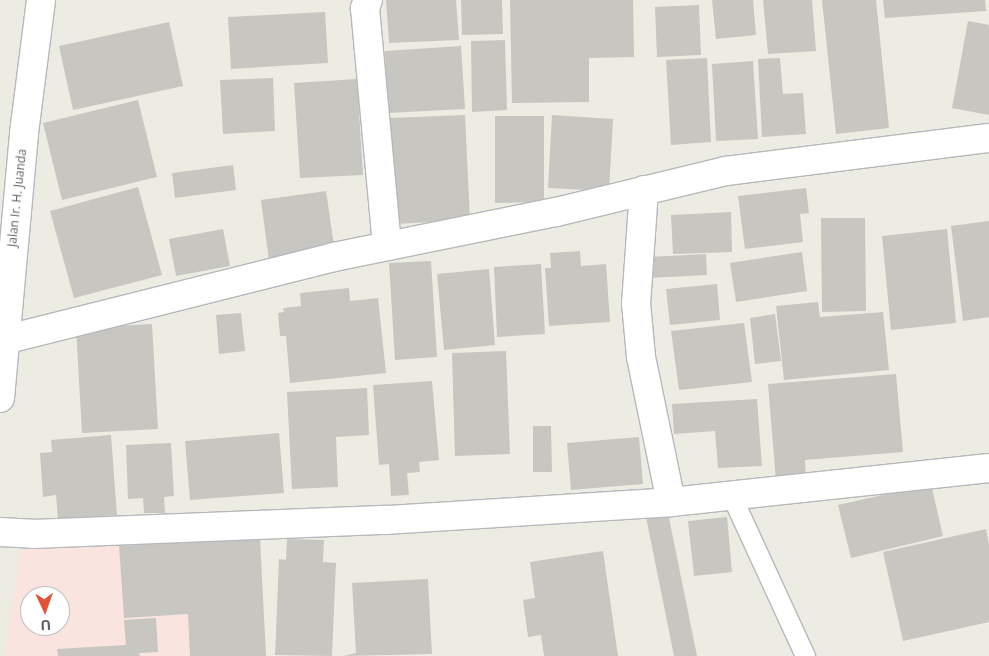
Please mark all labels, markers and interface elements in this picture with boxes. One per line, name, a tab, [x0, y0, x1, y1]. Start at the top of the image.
street label: Jalan Ir. H. Juanda	[5, 148, 29, 248]
north arrow	[20, 586, 70, 636]
text: U	[40, 616, 52, 635]

